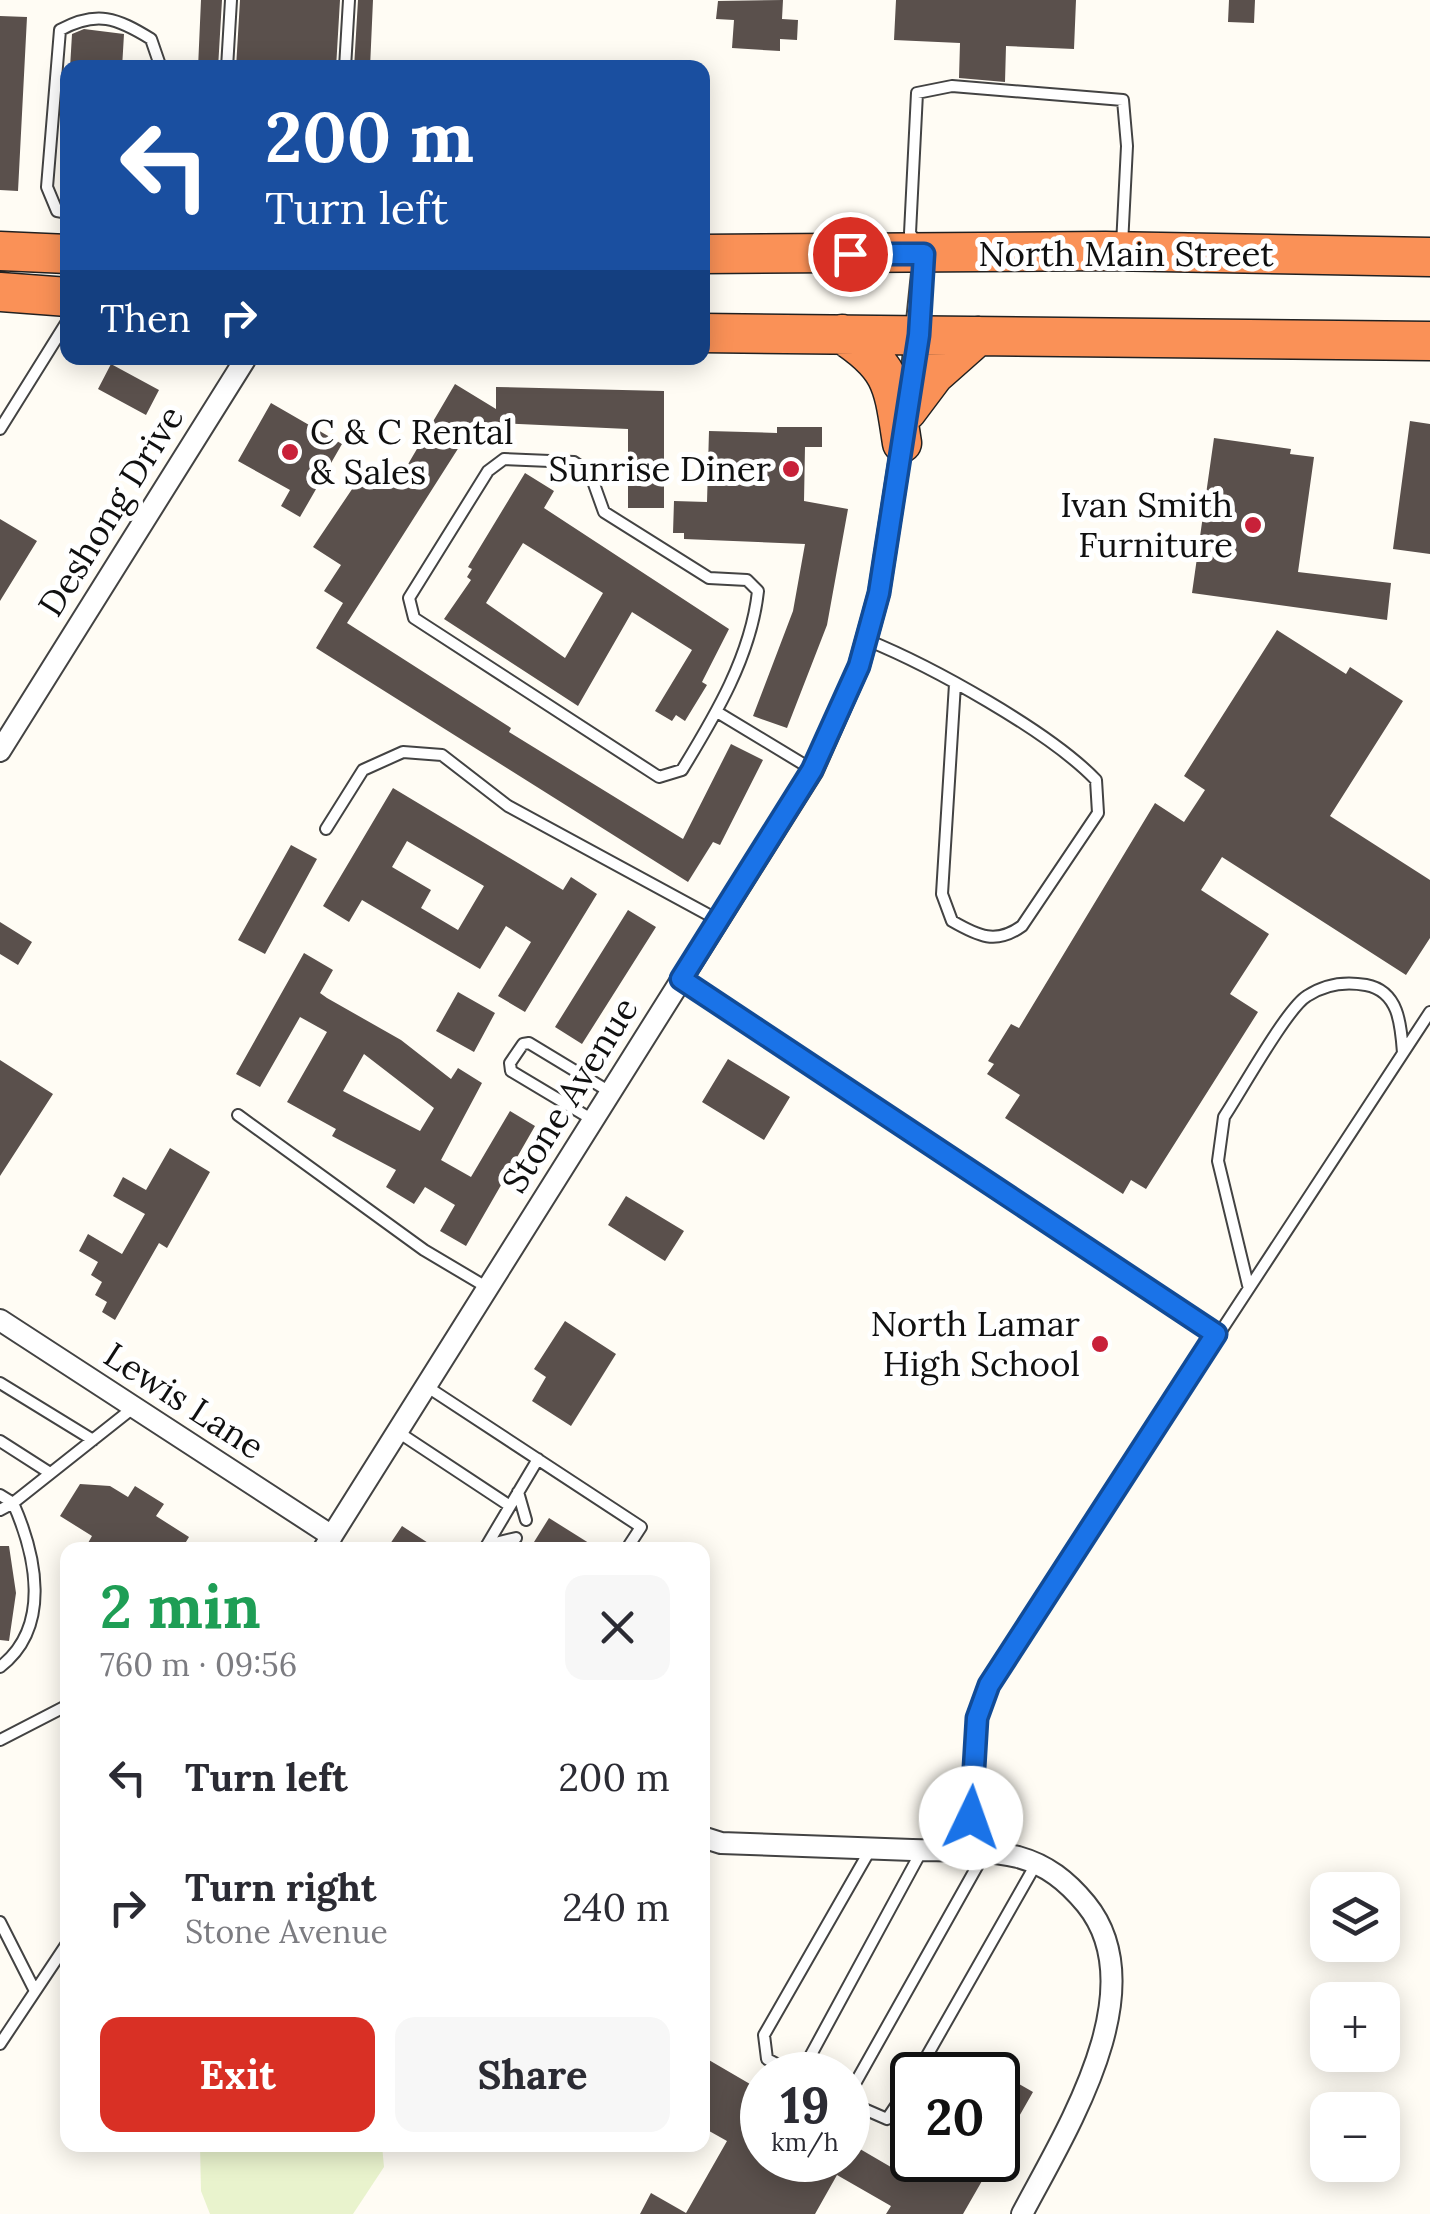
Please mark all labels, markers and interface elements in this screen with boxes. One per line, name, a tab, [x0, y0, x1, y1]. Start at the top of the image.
text: 200 m	[265, 92, 474, 181]
icon: left	[100, 100, 230, 230]
text: Turn left	[265, 179, 448, 236]
pin	[808, 212, 893, 297]
icon: arrive	[823, 227, 878, 282]
street label: North Main Street	[978, 231, 1274, 276]
icon: right	[211, 290, 266, 345]
text: Then	[100, 294, 191, 342]
street label: Deshong Drive	[28, 397, 193, 624]
place label: C & C Rental & Sales	[310, 409, 514, 494]
marker: C & C Rental & Sales	[279, 441, 301, 463]
place label: Sunrise Diner	[549, 446, 771, 491]
marker: Sunrise Diner	[780, 458, 802, 480]
place label: Ivan Smith Furniture	[1060, 482, 1233, 567]
marker: Ivan Smith Furniture	[1242, 514, 1264, 536]
street label: Stone Avenue	[492, 989, 647, 1201]
place label: North Lamar High School	[871, 1301, 1080, 1386]
street label: Lewis Lane	[96, 1332, 273, 1469]
marker: North Lamar High School	[1089, 1333, 1111, 1355]
text: 2 min	[100, 1568, 261, 1644]
button: close	[565, 1575, 670, 1680]
text: 760 m · 09:56	[100, 1644, 297, 1685]
icon: left	[100, 1750, 155, 1805]
text: Turn left	[185, 1753, 348, 1801]
text: 200 m	[558, 1753, 670, 1801]
position arrow	[919, 1766, 1023, 1870]
text: Turn right	[185, 1863, 376, 1911]
map controls	[1310, 1872, 1400, 2182]
button: layers	[1310, 1872, 1400, 1962]
icon: right	[100, 1880, 155, 1935]
text: 240 m	[562, 1883, 670, 1931]
text: Stone Avenue	[185, 1911, 388, 1952]
button: +	[1310, 1982, 1400, 2072]
button: Exit	[100, 2017, 375, 2132]
button: Share	[395, 2017, 670, 2132]
speed limit sign: 20	[890, 2052, 1020, 2182]
text: 19	[780, 2073, 830, 2137]
button: −	[1310, 2092, 1400, 2182]
text: km/h	[771, 2126, 839, 2158]

